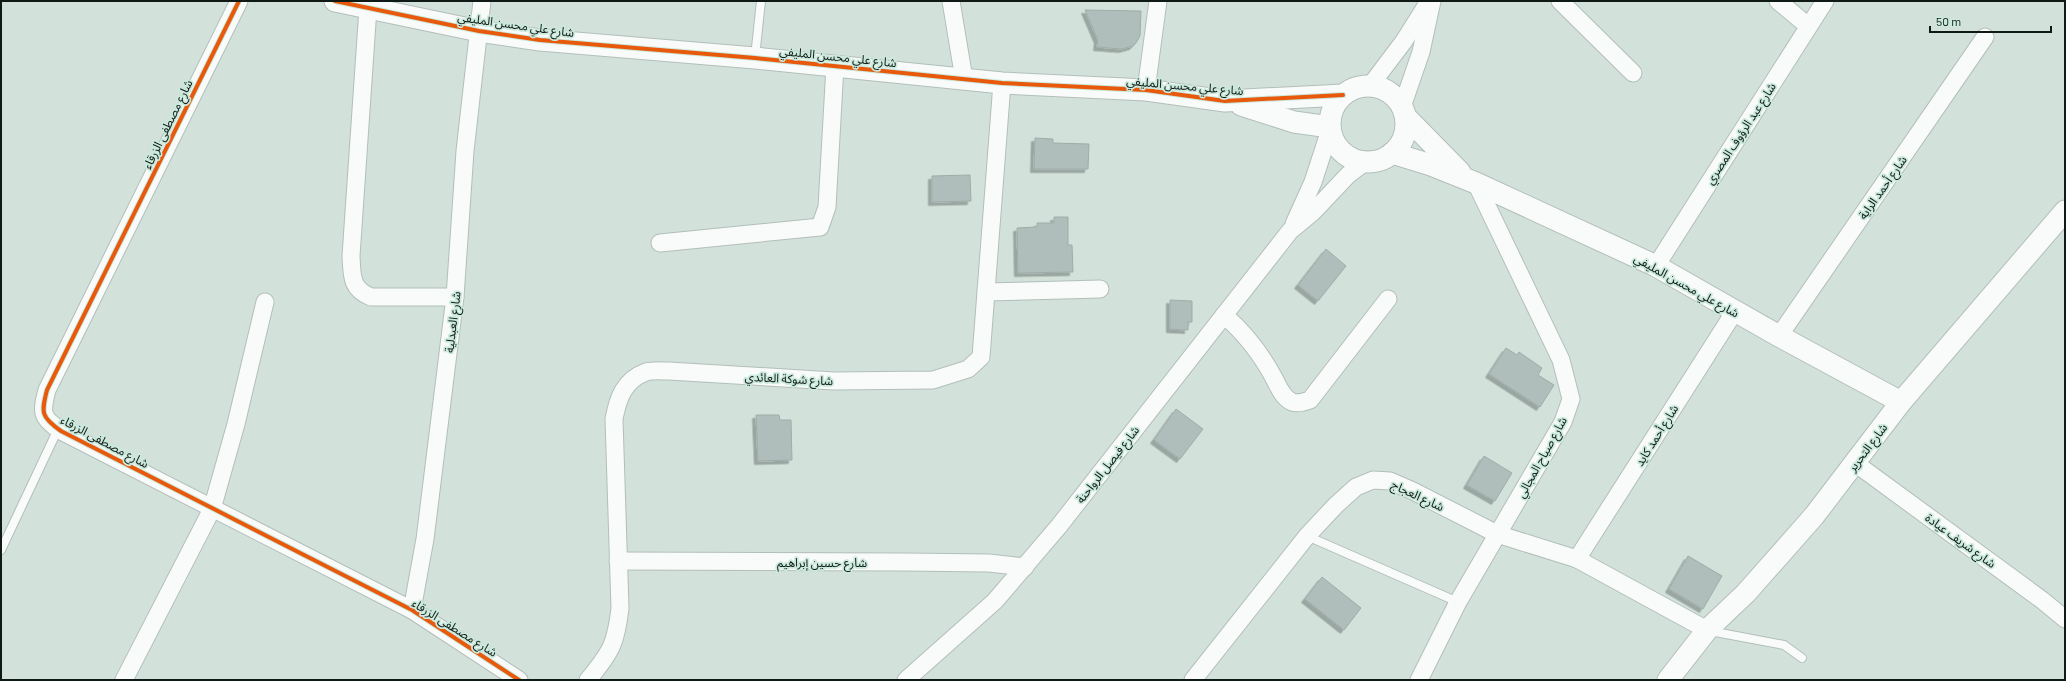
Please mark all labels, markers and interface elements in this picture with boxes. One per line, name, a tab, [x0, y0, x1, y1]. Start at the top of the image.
scale bar	[1930, 8, 2051, 34]
street label: شارع علي محسن المليفي	[456, 9, 575, 43]
text: 50 m	[1936, 14, 1961, 28]
street label: شارع علي محسن المليفي	[778, 43, 897, 73]
street label: شارع علي محسن المليفي	[1125, 73, 1244, 101]
street label: شارع مصطفى الزرقاء	[139, 77, 197, 172]
street label: شارع عبد الرؤوف المصري	[1702, 79, 1781, 189]
street label: شارع أحمد الراية	[1855, 153, 1911, 223]
street label: شارع علي محسن المليفي	[1630, 250, 1742, 323]
street label: شارع العبدلية	[441, 290, 466, 354]
street label: شارع شوكة العائدي	[744, 369, 834, 391]
street label: شارع أحمد كايد	[1632, 402, 1683, 470]
street label: شارع مصطفى الزرقاء	[57, 412, 151, 473]
street label: شارع صياح المجالي	[1513, 414, 1572, 502]
street label: شارع التحرير	[1844, 420, 1892, 476]
street label: شارع فيصل الرواحنة	[1072, 423, 1144, 507]
street label: شارع العجاج	[1388, 477, 1447, 516]
street label: شارع شريف عيادة	[1921, 510, 1999, 573]
street label: شارع حسين إبراهيم	[777, 555, 867, 572]
street label: شارع مصطفى الزرقاء	[408, 595, 500, 661]

